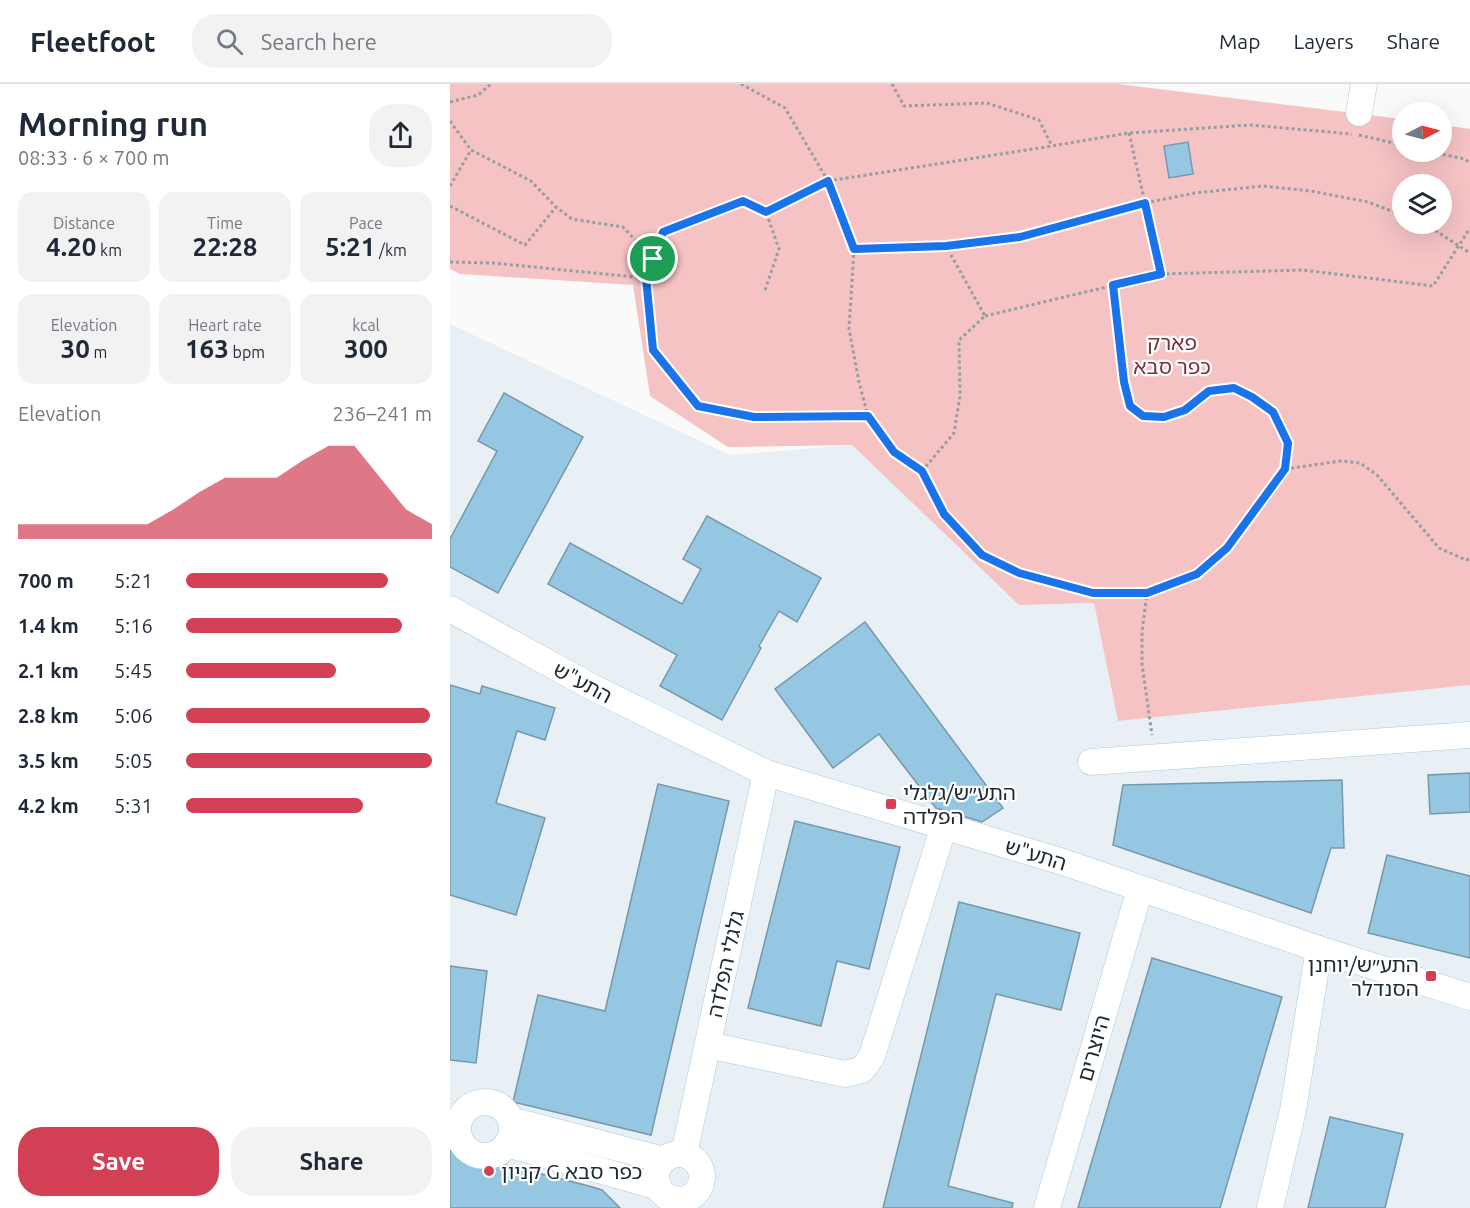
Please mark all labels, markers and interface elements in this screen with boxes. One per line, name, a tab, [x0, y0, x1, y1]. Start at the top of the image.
search box	[192, 14, 612, 68]
icon: search	[213, 25, 246, 58]
text: Fleetfoot	[30, 26, 156, 57]
text: Search here	[261, 29, 377, 54]
text: Map	[1219, 29, 1260, 53]
text: Layers	[1293, 29, 1354, 53]
text: Share	[1387, 29, 1440, 53]
north arrow	[1392, 102, 1452, 162]
map controls	[1392, 102, 1452, 234]
button: share	[369, 104, 432, 167]
text: Morning run	[18, 105, 208, 142]
text: 08:33 · 6 × 700 m	[18, 146, 170, 169]
button: layers	[1392, 174, 1452, 234]
text: Distance	[53, 214, 115, 232]
text: Time	[207, 214, 243, 232]
text: Pace	[349, 214, 383, 232]
text: 4.20	[46, 232, 96, 261]
text: 22:28	[192, 232, 258, 261]
text: 5:21	[325, 232, 375, 261]
pin	[627, 233, 678, 284]
text: km	[96, 241, 122, 259]
text: /km	[375, 241, 407, 259]
icon: arrive	[636, 242, 669, 275]
text: Elevation	[51, 316, 117, 334]
text: Heart rate	[188, 316, 262, 334]
text: kcal	[352, 316, 380, 334]
park label: פארק כפר סבא	[1133, 330, 1211, 378]
text: 30	[61, 334, 90, 363]
text: 163	[185, 334, 229, 363]
text: 300	[344, 334, 388, 363]
text: m	[90, 343, 107, 361]
text: bpm	[229, 343, 265, 361]
text: Elevation	[18, 402, 101, 425]
text: 236–241 m	[333, 402, 432, 425]
text: 700 m	[18, 569, 74, 592]
text: 5:21	[114, 569, 153, 592]
text: 1.4 km	[18, 614, 79, 637]
text: 5:16	[114, 614, 153, 637]
street label: התע"ש	[550, 657, 616, 707]
text: 2.1 km	[18, 659, 79, 682]
text: 5:45	[114, 659, 153, 682]
text: 2.8 km	[18, 704, 79, 727]
text: 5:06	[114, 704, 153, 727]
text: 3.5 km	[18, 749, 79, 772]
text: 5:05	[114, 749, 153, 772]
place label: התע״ש/גלגלי הפלדה	[903, 780, 1016, 828]
text: 4.2 km	[18, 794, 79, 817]
text: 5:31	[114, 794, 153, 817]
marker: התע״ש/גלגלי הפלדה	[884, 797, 898, 811]
street label: התע"ש	[1002, 833, 1070, 875]
street label: גלגלי הפלדה	[702, 908, 748, 1020]
place label: התע״ש/יוחנן הסנדלר	[1308, 952, 1419, 1000]
marker: התע״ש/יוחנן הסנדלר	[1424, 969, 1438, 983]
street label: היוצרים	[1072, 1012, 1114, 1084]
button: Save	[18, 1127, 219, 1196]
button: Share	[231, 1127, 432, 1196]
place label: קניון G כפר סבא	[501, 1159, 642, 1183]
marker: קניון G כפר סבא	[482, 1164, 496, 1178]

